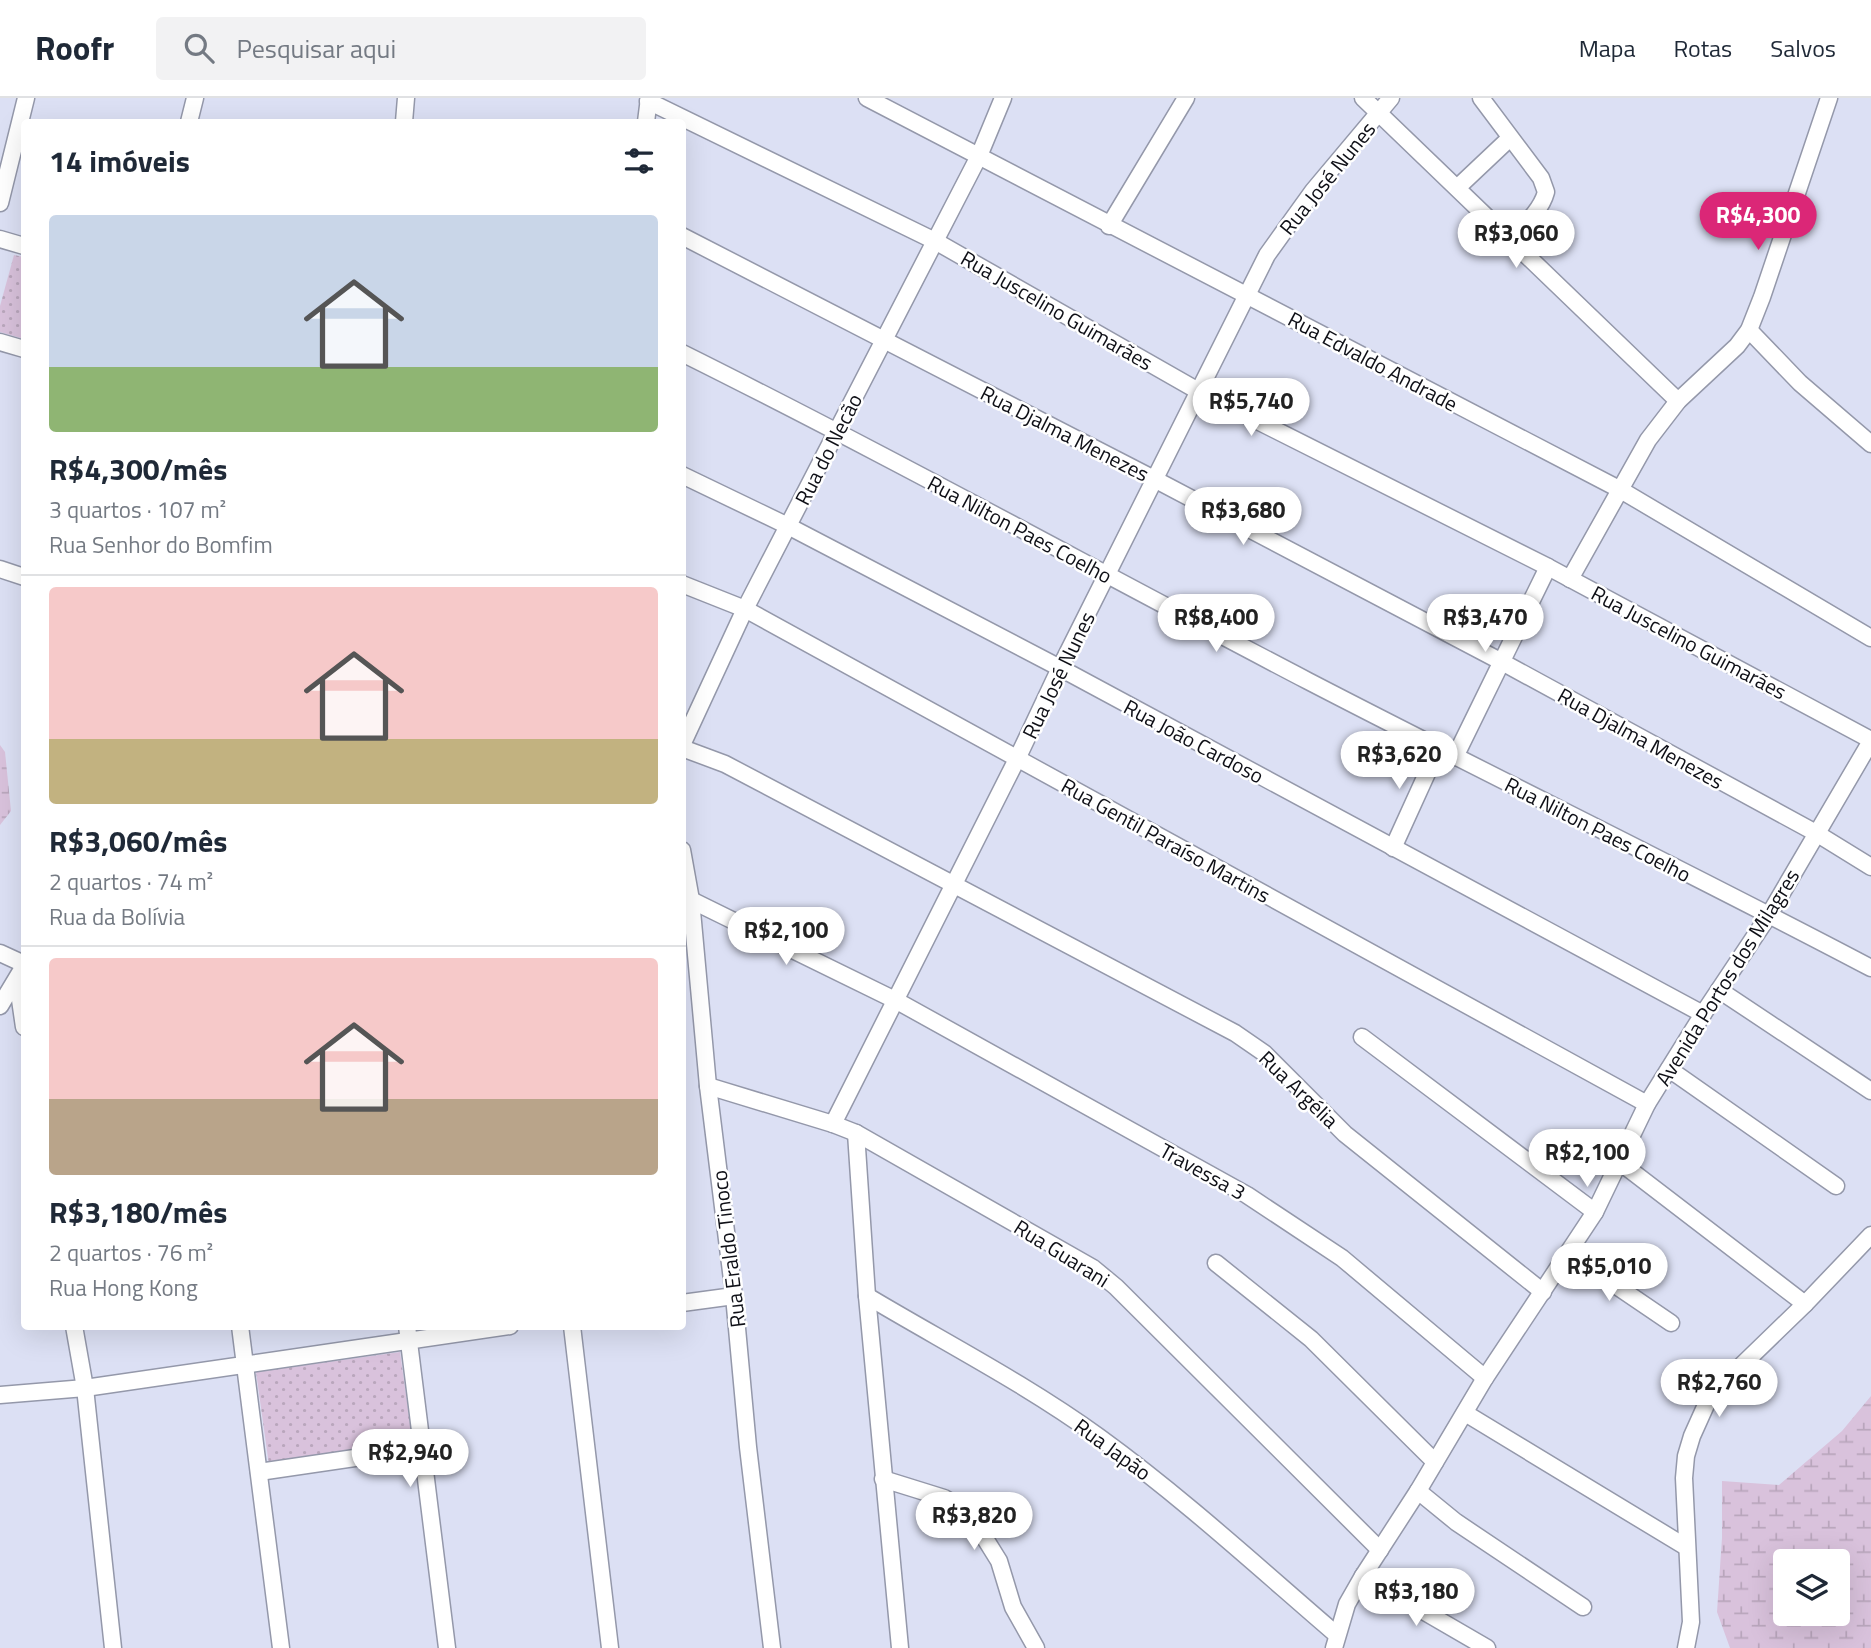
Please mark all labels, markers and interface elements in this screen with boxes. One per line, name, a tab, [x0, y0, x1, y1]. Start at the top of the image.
search box	[156, 17, 646, 80]
text: Roofr	[35, 23, 114, 73]
icon: search	[180, 29, 218, 67]
text: Pesquisar aqui	[236, 29, 396, 68]
text: Mapa	[1579, 30, 1635, 66]
text: Rotas	[1673, 30, 1732, 66]
text: Salvos	[1770, 30, 1836, 66]
street label: Rua José Nunes	[1271, 114, 1383, 242]
text: 14 imóveis	[49, 138, 190, 184]
icon: filters	[620, 142, 658, 180]
pin: R$4,300	[1693, 192, 1823, 252]
text: R$4,300	[1716, 197, 1800, 232]
pin: R$3,060	[1451, 211, 1581, 270]
text: R$3,060	[1474, 215, 1558, 250]
street label: Rua Juscelino Guimarães	[955, 242, 1159, 378]
icon: home	[291, 261, 417, 387]
street label: Rua Edvaldo Andrade	[1282, 303, 1464, 419]
street label: Rua Djalma Menezes	[975, 377, 1155, 489]
pin: R$5,740	[1186, 378, 1316, 438]
text: R$5,740	[1209, 383, 1293, 418]
street label: Rua do Necão	[786, 388, 870, 510]
text: R$4,300/mês	[49, 446, 227, 492]
street label: Rua Nilton Paes Coelho	[922, 467, 1118, 591]
pin: R$3,680	[1178, 488, 1308, 547]
text: 3 quartos · 107 m²	[49, 492, 226, 527]
text: R$3,680	[1201, 492, 1285, 527]
text: Rua Senhor do Bomfim	[49, 527, 273, 562]
street label: Rua Juscelino Guimarães	[1586, 577, 1792, 707]
pin: R$8,400	[1151, 594, 1281, 654]
pin: R$3,470	[1420, 594, 1550, 654]
text: R$8,400	[1174, 599, 1258, 634]
text: R$3,470	[1443, 599, 1527, 634]
street label: Rua José Nunes	[1013, 606, 1103, 744]
icon: home	[291, 633, 417, 759]
street label: Rua Djalma Menezes	[1552, 679, 1730, 797]
street label: Rua João Cardoso	[1118, 691, 1270, 791]
pin: R$3,620	[1334, 732, 1464, 791]
text: R$3,620	[1357, 736, 1441, 771]
street label: Rua Nilton Paes Coelho	[1499, 768, 1697, 890]
street label: Rua Gentil Paraíso Martins	[1056, 769, 1276, 911]
text: R$3,060/mês	[49, 818, 227, 864]
street label: Avenida Portos dos Milagres	[1647, 862, 1807, 1092]
text: 2 quartos · 74 m²	[49, 864, 213, 899]
text: Rua da Bolívia	[49, 899, 185, 934]
pin: R$2,100	[721, 908, 851, 967]
text: R$2,100	[744, 912, 828, 947]
icon: home	[291, 1004, 417, 1130]
street label: Rua Argélia	[1252, 1043, 1346, 1136]
pin: R$2,100	[1522, 1130, 1652, 1189]
street label: Travessa 3	[1154, 1134, 1252, 1208]
text: R$2,100	[1545, 1134, 1629, 1169]
street label: Rua Eraldo Tinoco	[702, 1168, 754, 1330]
text: R$3,180/mês	[49, 1189, 227, 1235]
street label: Rua Guarani	[1008, 1211, 1116, 1295]
text: 2 quartos · 76 m²	[49, 1235, 213, 1270]
pin: R$5,010	[1544, 1244, 1674, 1303]
text: R$5,010	[1567, 1248, 1651, 1283]
text: Rua Hong Kong	[49, 1270, 198, 1305]
pin: R$2,760	[1654, 1360, 1784, 1419]
text: R$2,760	[1677, 1364, 1761, 1399]
street label: Rua Japão	[1068, 1410, 1158, 1488]
pin: R$2,940	[345, 1430, 475, 1489]
text: R$2,940	[368, 1434, 452, 1469]
pin: R$3,820	[909, 1492, 1039, 1552]
text: R$3,820	[932, 1497, 1016, 1532]
map controls	[1773, 1549, 1850, 1626]
button: layers	[1773, 1549, 1850, 1626]
pin: R$3,180	[1351, 1568, 1481, 1628]
text: R$3,180	[1374, 1573, 1458, 1608]

